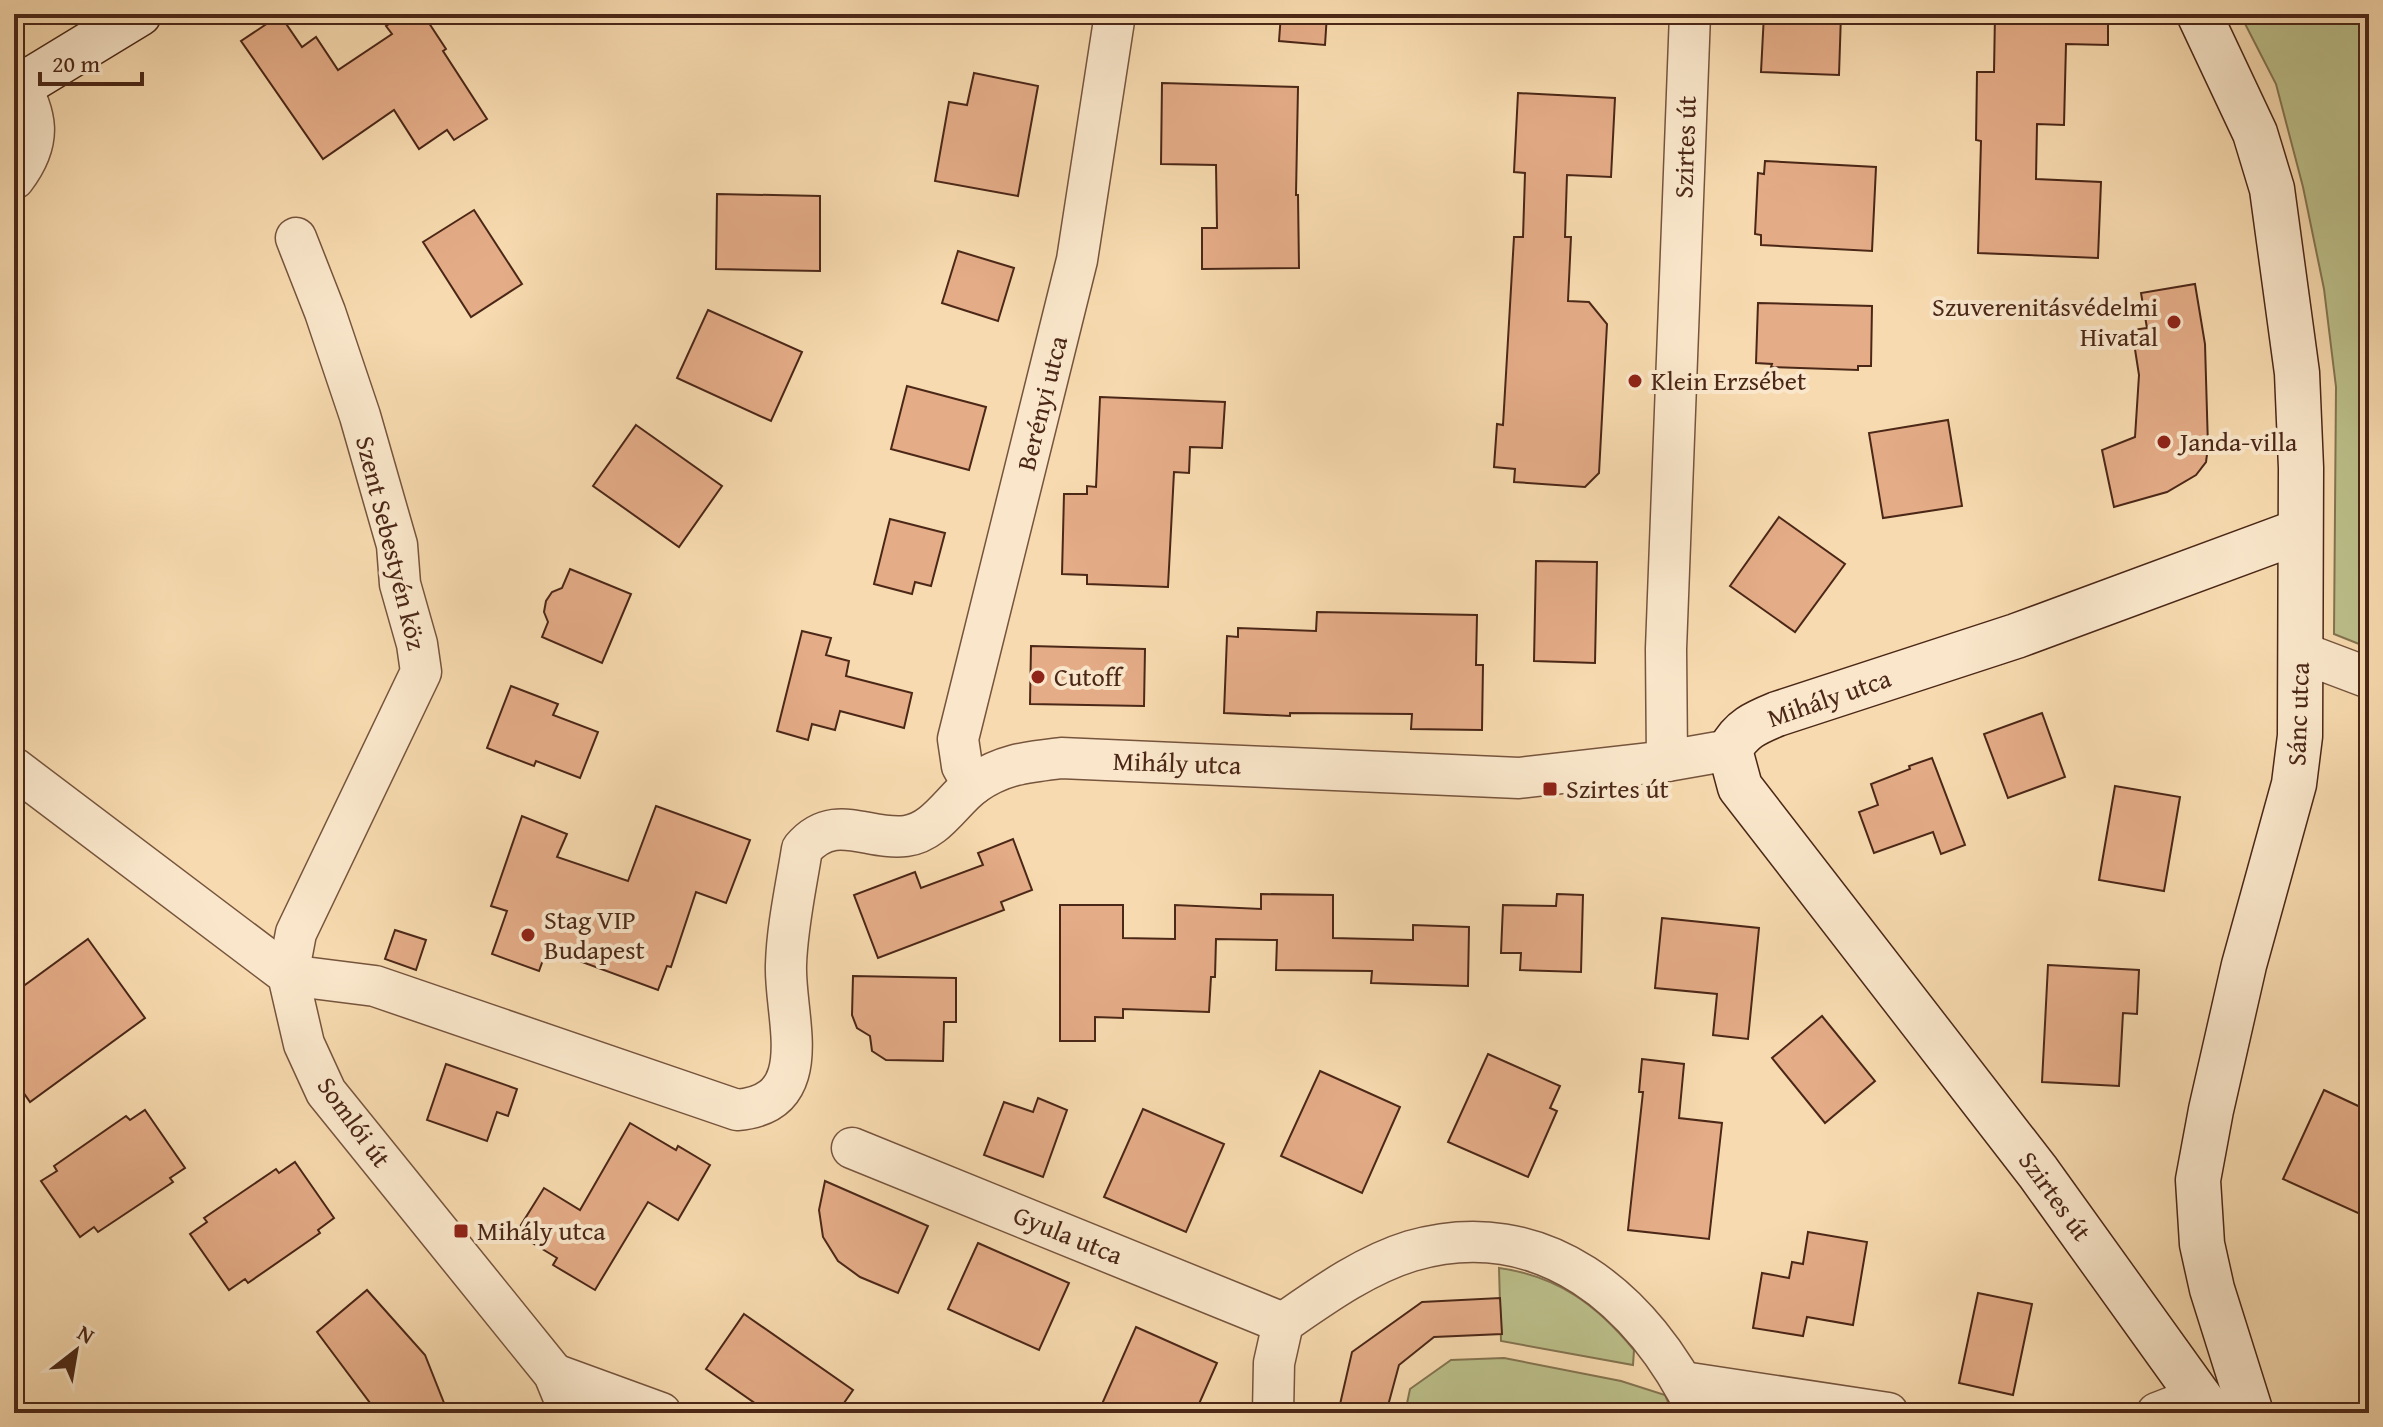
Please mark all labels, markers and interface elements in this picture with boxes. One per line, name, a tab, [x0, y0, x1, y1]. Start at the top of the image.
scale bar	[40, 36, 142, 86]
text: 20 m	[52, 46, 100, 81]
street label: Szirtes út	[1663, 95, 1706, 199]
place label: Szuverenitásvédelmi Hivatal	[1932, 287, 2158, 356]
marker: Szuverenitásvédelmi Hivatal	[2165, 313, 2183, 331]
street label: Berényi utca	[1006, 331, 1077, 474]
place label: Klein Erzsébet	[1651, 361, 1806, 400]
marker: Klein Erzsébet	[1626, 372, 1644, 390]
place label: Janda-villa	[2177, 422, 2298, 461]
street label: Szent Sebestyén köz	[346, 432, 437, 654]
marker: Janda-villa	[2155, 433, 2173, 451]
place label: Cutoff	[1054, 657, 1125, 696]
street label: Mihály utca	[1762, 658, 1897, 737]
street label: Sánc utca	[2276, 661, 2319, 767]
marker: Cutoff	[1029, 668, 1047, 686]
street label: Mihály utca	[1112, 741, 1243, 784]
place label: Szirtes út	[1566, 769, 1669, 808]
marker: Szirtes út	[1541, 780, 1559, 798]
place label: Stag VIP Budapest	[544, 900, 645, 969]
marker: Stag VIP Budapest	[519, 926, 537, 944]
street label: Somlói út	[308, 1068, 401, 1175]
street label: Szirtes út	[2009, 1143, 2101, 1249]
street label: Gyula utca	[1008, 1195, 1129, 1274]
place label: Mihály utca	[477, 1211, 606, 1250]
marker: Mihály utca	[452, 1222, 470, 1240]
north arrow	[36, 1311, 116, 1391]
text: N	[72, 1316, 101, 1352]

